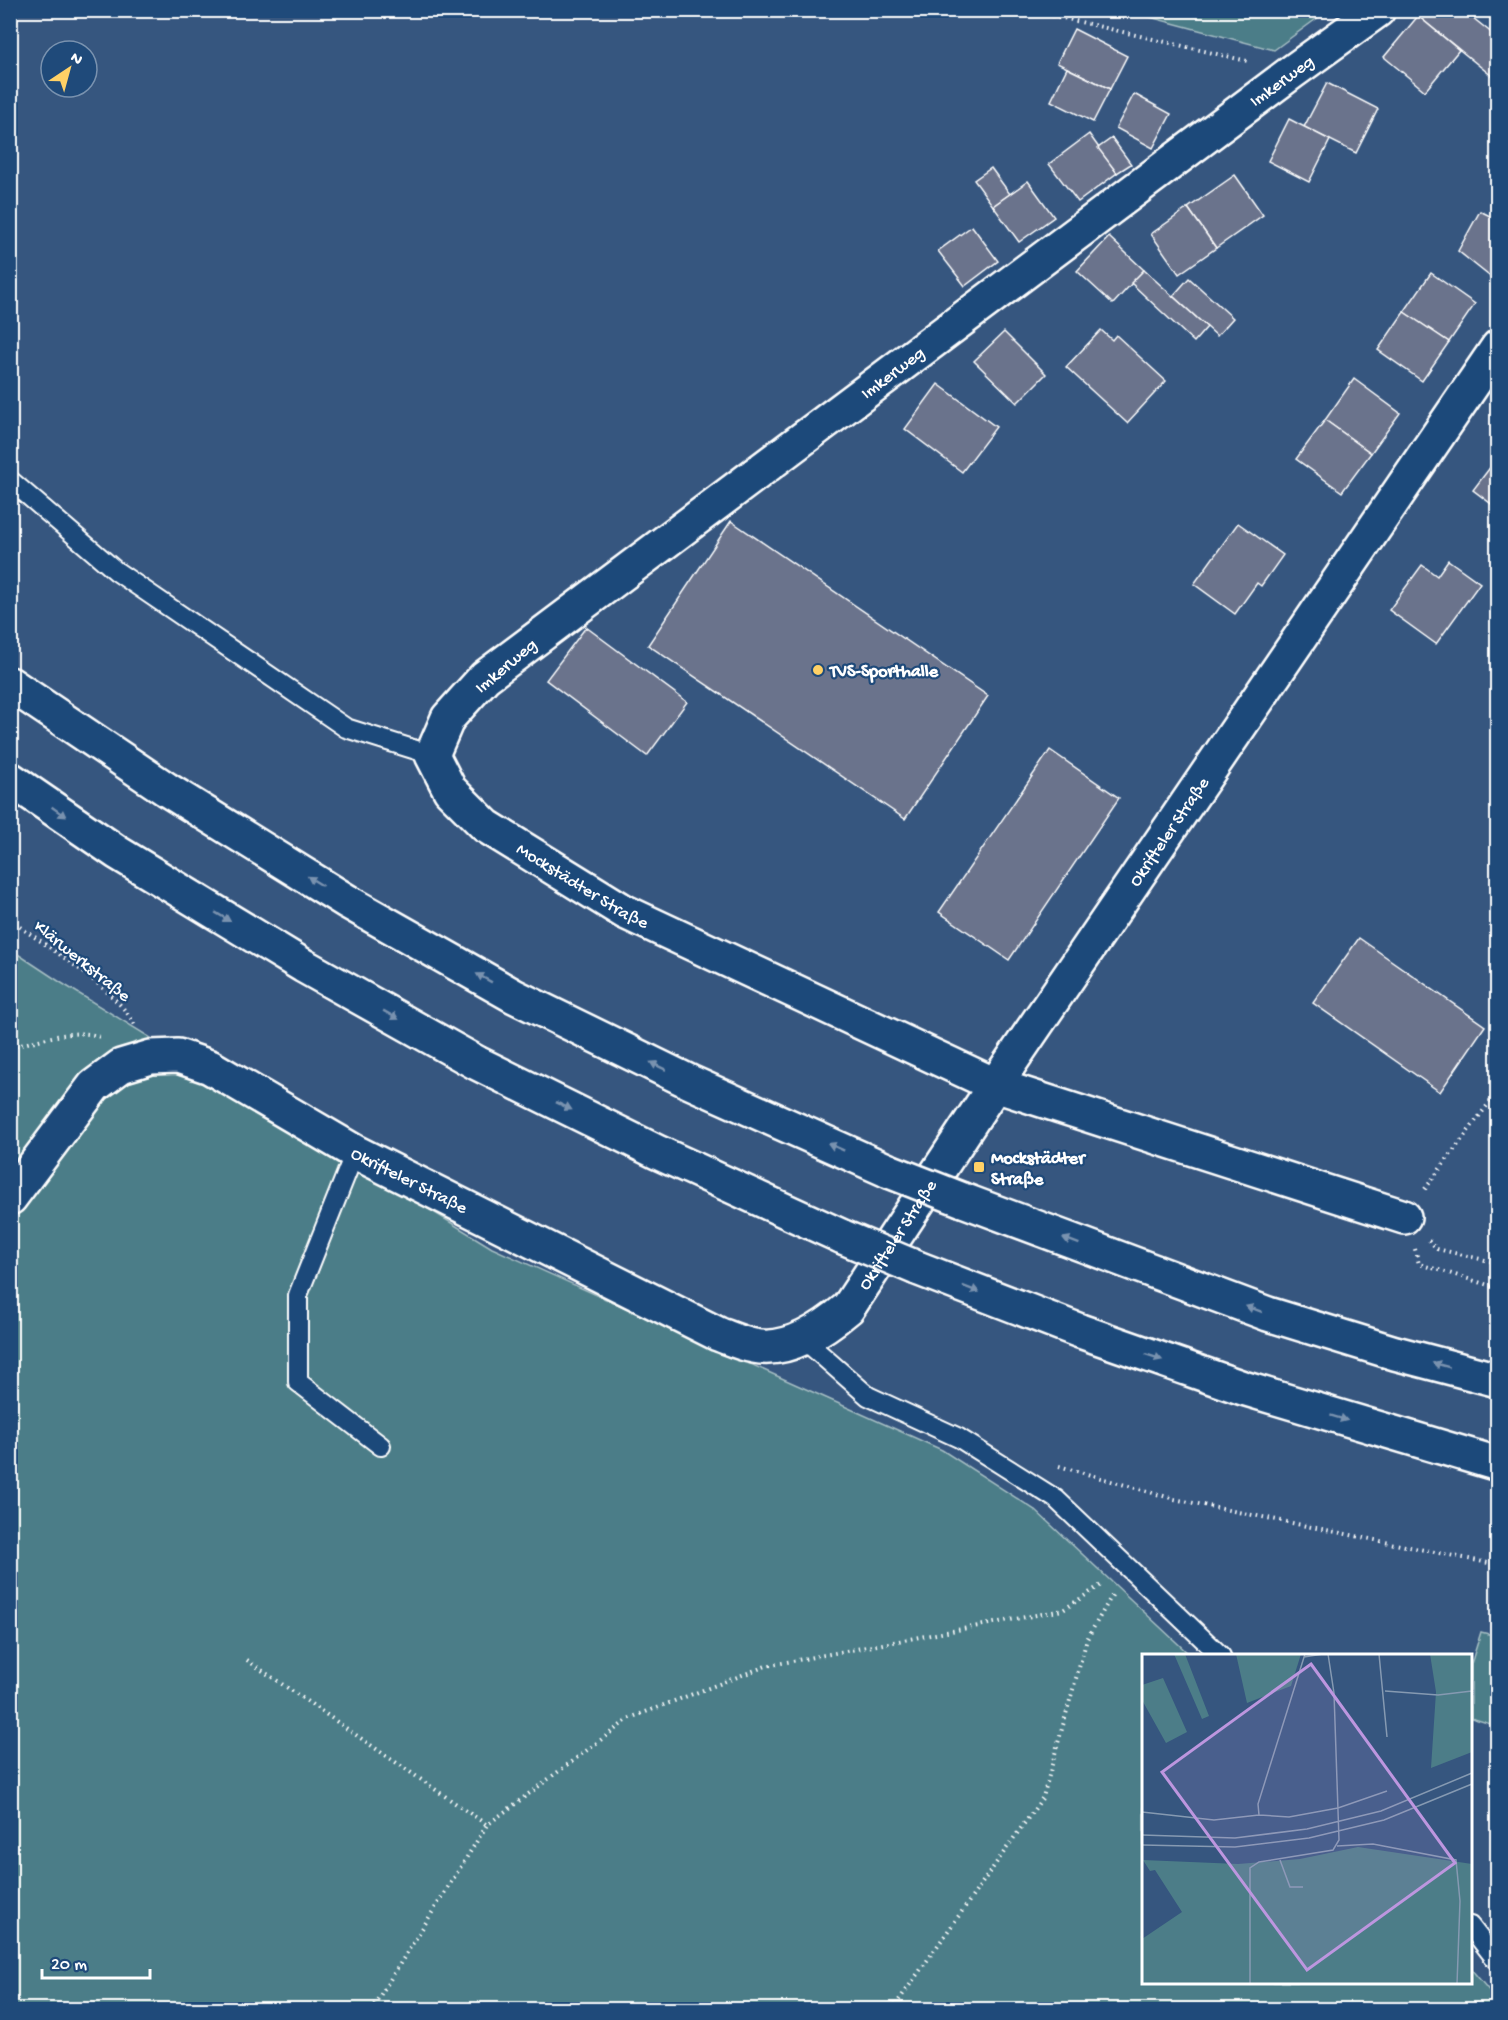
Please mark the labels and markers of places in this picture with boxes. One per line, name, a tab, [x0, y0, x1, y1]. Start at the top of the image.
place label: TVS-Sporthalle	[828, 662, 939, 683]
marker: TVS-Sporthalle	[811, 663, 825, 677]
place label: Mockstädter Straße	[991, 1149, 1087, 1191]
marker: Mockstädter Straße	[972, 1160, 986, 1174]

